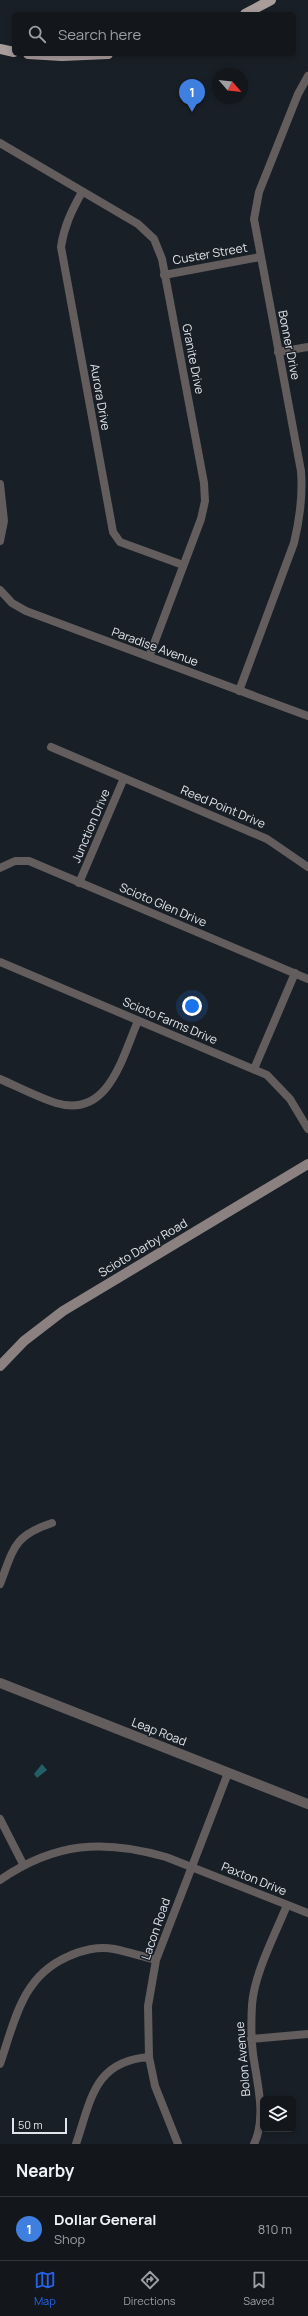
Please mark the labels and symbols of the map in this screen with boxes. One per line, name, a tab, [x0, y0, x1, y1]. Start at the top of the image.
north arrow	[212, 68, 248, 104]
pin: 1	[179, 79, 205, 112]
street label: Custer Street	[171, 239, 249, 268]
street label: Bonner Drive	[274, 309, 305, 381]
street label: Granite Drive	[178, 322, 209, 395]
street label: Aurora Drive	[86, 362, 115, 432]
street label: Paradise Avenue	[109, 623, 201, 670]
street label: Reed Point Drive	[178, 781, 268, 832]
street label: Junction Drive	[67, 786, 114, 865]
street label: Scioto Glen Drive	[117, 878, 210, 931]
street label: Scioto Farms Drive	[120, 993, 220, 1048]
your location	[182, 996, 202, 1016]
street label: Scioto Darby Road	[95, 1214, 190, 1281]
street label: Leap Road	[129, 1713, 189, 1750]
street label: Paxton Drive	[219, 1858, 289, 1899]
street label: Lacon Road	[137, 1896, 174, 1962]
street label: Bolon Avenue	[231, 2021, 254, 2097]
scale bar	[12, 2116, 67, 2135]

